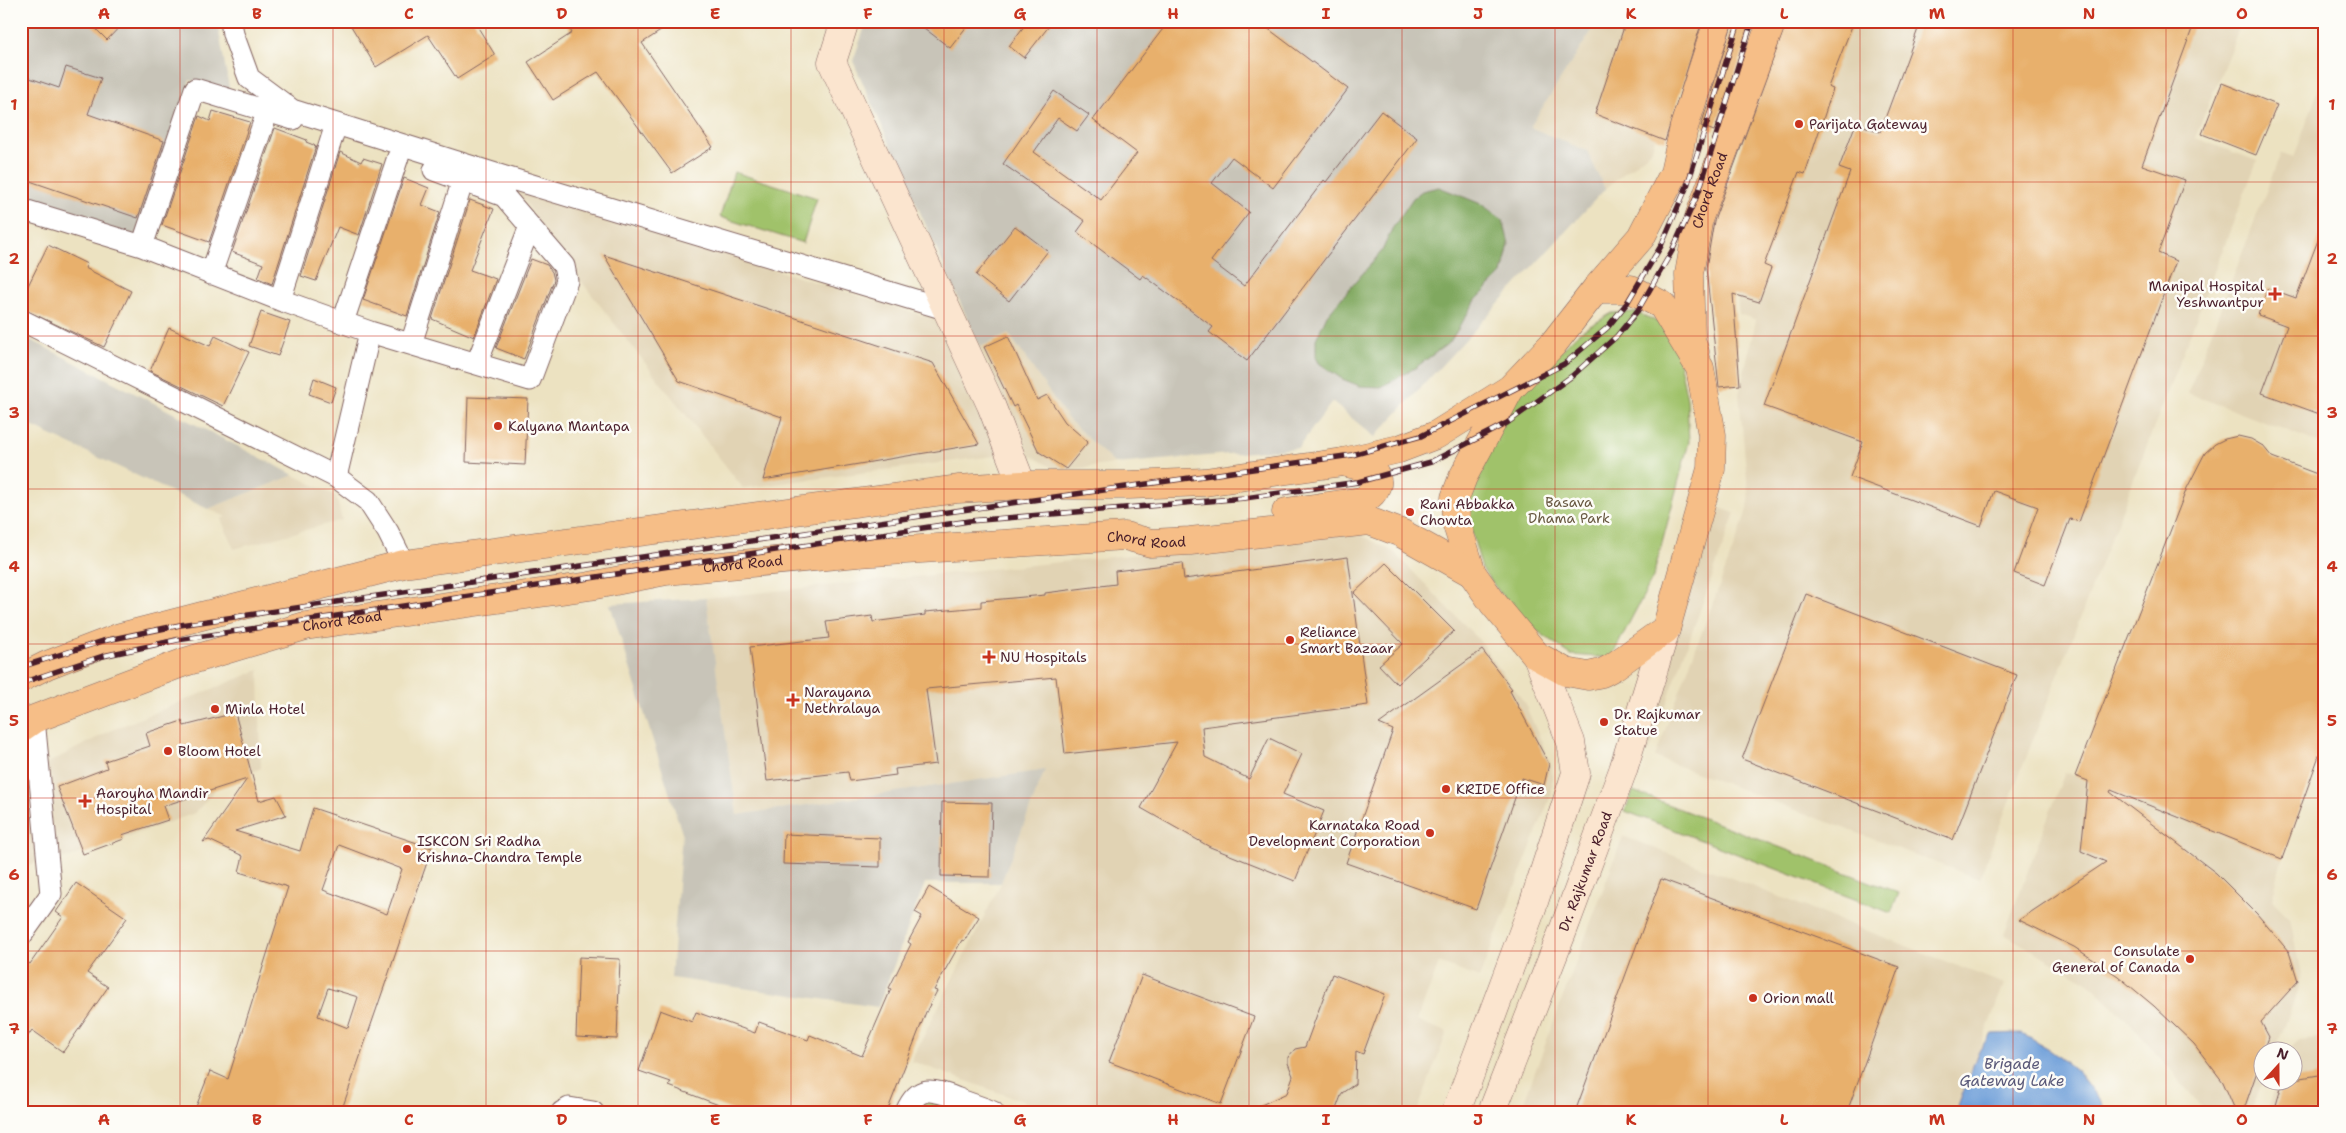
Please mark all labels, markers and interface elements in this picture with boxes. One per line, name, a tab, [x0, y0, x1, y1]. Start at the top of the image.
text: A	[98, 3, 110, 24]
text: B	[252, 3, 262, 24]
text: C	[404, 3, 414, 24]
text: D	[556, 3, 568, 24]
text: E	[710, 3, 720, 24]
text: F	[863, 3, 873, 24]
text: G	[1014, 3, 1027, 24]
text: H	[1167, 3, 1179, 24]
text: I	[1322, 3, 1331, 24]
text: J	[1473, 3, 1483, 24]
text: K	[1626, 3, 1637, 24]
text: L	[1780, 3, 1789, 24]
text: M	[1929, 3, 1946, 24]
text: N	[2083, 3, 2095, 24]
text: O	[2236, 3, 2248, 24]
text: 1	[10, 94, 18, 115]
text: 1	[2328, 94, 2336, 115]
place label: Parijata Gateway	[1809, 115, 1927, 133]
marker: Parijata Gateway	[1793, 118, 1805, 130]
street label: Chord Road	[1688, 149, 1731, 230]
text: 2	[8, 248, 20, 269]
text: 2	[2326, 248, 2338, 269]
place label: Manipal Hospital Yeshwantpur	[2149, 277, 2265, 311]
marker: Manipal Hospital Yeshwantpur	[2268, 287, 2282, 301]
text: 3	[8, 402, 20, 423]
text: 3	[2326, 402, 2338, 423]
place label: Kalyana Mantapa	[508, 417, 630, 435]
marker: Kalyana Mantapa	[492, 420, 504, 432]
park label: Basava Dhama Park	[1528, 493, 1610, 527]
place label: Rani Abbakka Chowta	[1420, 495, 1515, 529]
marker: Rani Abbakka Chowta	[1404, 506, 1416, 518]
street label: Chord Road	[1106, 527, 1187, 552]
street label: Chord Road	[702, 551, 784, 576]
text: 4	[8, 556, 20, 577]
text: 4	[2326, 556, 2338, 577]
street label: Chord Road	[301, 606, 383, 635]
place label: Reliance Smart Bazaar	[1300, 623, 1394, 657]
marker: Reliance Smart Bazaar	[1284, 634, 1296, 646]
place label: NU Hospitals	[1000, 648, 1087, 666]
marker: NU Hospitals	[982, 650, 996, 664]
place label: Narayana Nethralaya	[804, 683, 881, 717]
marker: Narayana Nethralaya	[786, 693, 800, 707]
place label: Minla Hotel	[225, 700, 305, 718]
marker: Minla Hotel	[209, 703, 221, 715]
place label: Dr. Rajkumar Statue	[1614, 705, 1701, 739]
text: 5	[9, 710, 19, 731]
text: 5	[2327, 710, 2337, 731]
marker: Dr. Rajkumar Statue	[1598, 716, 1610, 728]
place label: Bloom Hotel	[178, 742, 261, 760]
marker: Bloom Hotel	[162, 745, 174, 757]
place label: KRIDE Office	[1456, 780, 1545, 798]
marker: KRIDE Office	[1440, 783, 1452, 795]
place label: Aaroyha Mandir Hospital	[96, 784, 209, 818]
marker: Aaroyha Mandir Hospital	[78, 794, 92, 808]
street label: Dr. Rajkumar Road	[1555, 809, 1616, 934]
place label: Karnataka Road Development Corporation	[1249, 816, 1420, 850]
marker: Karnataka Road Development Corporation	[1424, 827, 1436, 839]
place label: ISKCON Sri Radha Krishna-Chandra Temple	[417, 832, 582, 866]
marker: ISKCON Sri Radha Krishna-Chandra Temple	[401, 843, 413, 855]
text: 6	[8, 864, 20, 885]
text: 6	[2326, 864, 2338, 885]
place label: Consulate General of Canada	[2052, 942, 2180, 976]
marker: Consulate General of Canada	[2184, 953, 2196, 965]
place label: Orion mall	[1763, 989, 1835, 1007]
marker: Orion mall	[1747, 992, 1759, 1004]
text: 7	[8, 1018, 20, 1039]
text: 7	[2326, 1018, 2338, 1039]
north arrow	[2254, 1040, 2304, 1090]
text: N	[2274, 1043, 2291, 1064]
water label: Brigade Gateway Lake	[1959, 1054, 2065, 1091]
text: A	[98, 1109, 110, 1130]
text: B	[252, 1109, 262, 1130]
text: C	[404, 1109, 414, 1130]
text: D	[556, 1109, 568, 1130]
text: E	[710, 1109, 720, 1130]
text: F	[863, 1109, 873, 1130]
text: G	[1014, 1109, 1027, 1130]
text: H	[1167, 1109, 1179, 1130]
text: I	[1322, 1109, 1331, 1130]
text: J	[1473, 1109, 1483, 1130]
text: K	[1626, 1109, 1637, 1130]
text: L	[1780, 1109, 1789, 1130]
text: M	[1929, 1109, 1946, 1130]
text: N	[2083, 1109, 2095, 1130]
text: O	[2236, 1109, 2248, 1130]

